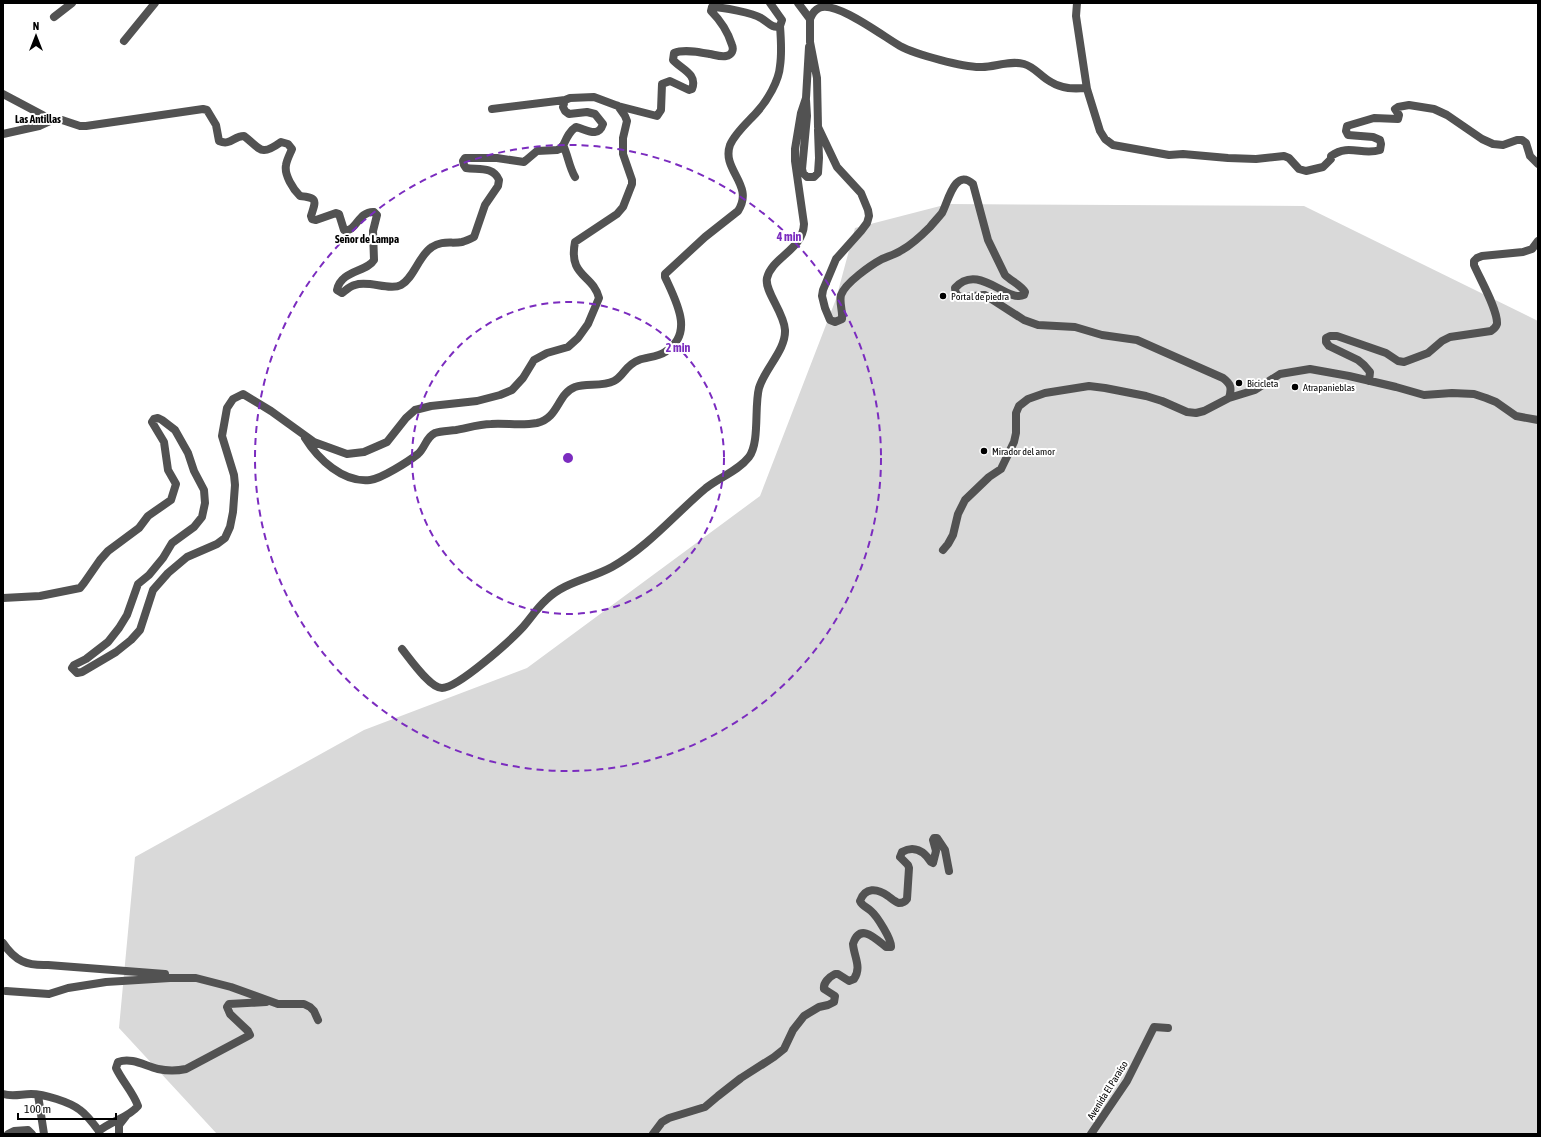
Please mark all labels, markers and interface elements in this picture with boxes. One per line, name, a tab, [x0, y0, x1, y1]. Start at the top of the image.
north arrow	[16, 16, 56, 56]
text: N	[33, 20, 39, 32]
district label: Las Antillas	[15, 113, 61, 125]
text: 4 min	[776, 230, 801, 244]
district label: Señor de Lampa	[335, 233, 399, 245]
marker: Portal de piedra	[938, 291, 948, 301]
place label: Portal de piedra	[951, 291, 1010, 302]
text: 2 min	[666, 341, 690, 355]
marker: Bicicleta	[1234, 378, 1244, 388]
place label: Bicicleta	[1247, 378, 1279, 389]
marker: Atrapanieblas	[1290, 382, 1300, 392]
place label: Atrapanieblas	[1303, 382, 1355, 393]
marker: Mirador del amor	[979, 446, 989, 456]
place label: Mirador del amor	[992, 446, 1056, 457]
centre of rings	[561, 451, 575, 465]
street label: Avenida El Paraíso	[1085, 1059, 1130, 1122]
scale bar	[18, 1095, 116, 1121]
text: 100 m	[24, 1102, 51, 1116]

